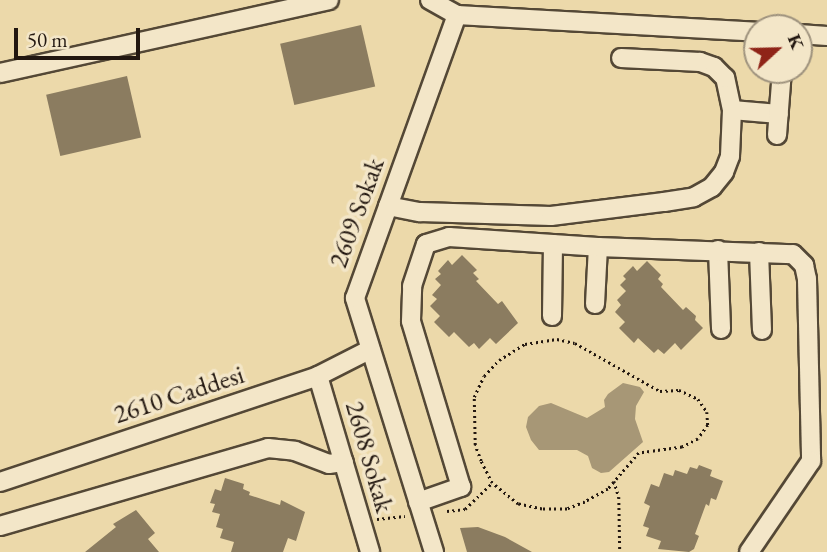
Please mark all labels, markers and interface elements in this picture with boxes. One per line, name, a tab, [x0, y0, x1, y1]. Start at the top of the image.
scale bar	[18, 14, 144, 58]
north arrow	[743, 14, 813, 84]
text: 50 m	[27, 26, 68, 53]
text: K	[782, 30, 810, 53]
street label: 2609 Sokak	[323, 154, 391, 272]
street label: 2610 Caddesi	[110, 359, 248, 431]
street label: 2608 Sokak	[338, 398, 400, 516]

